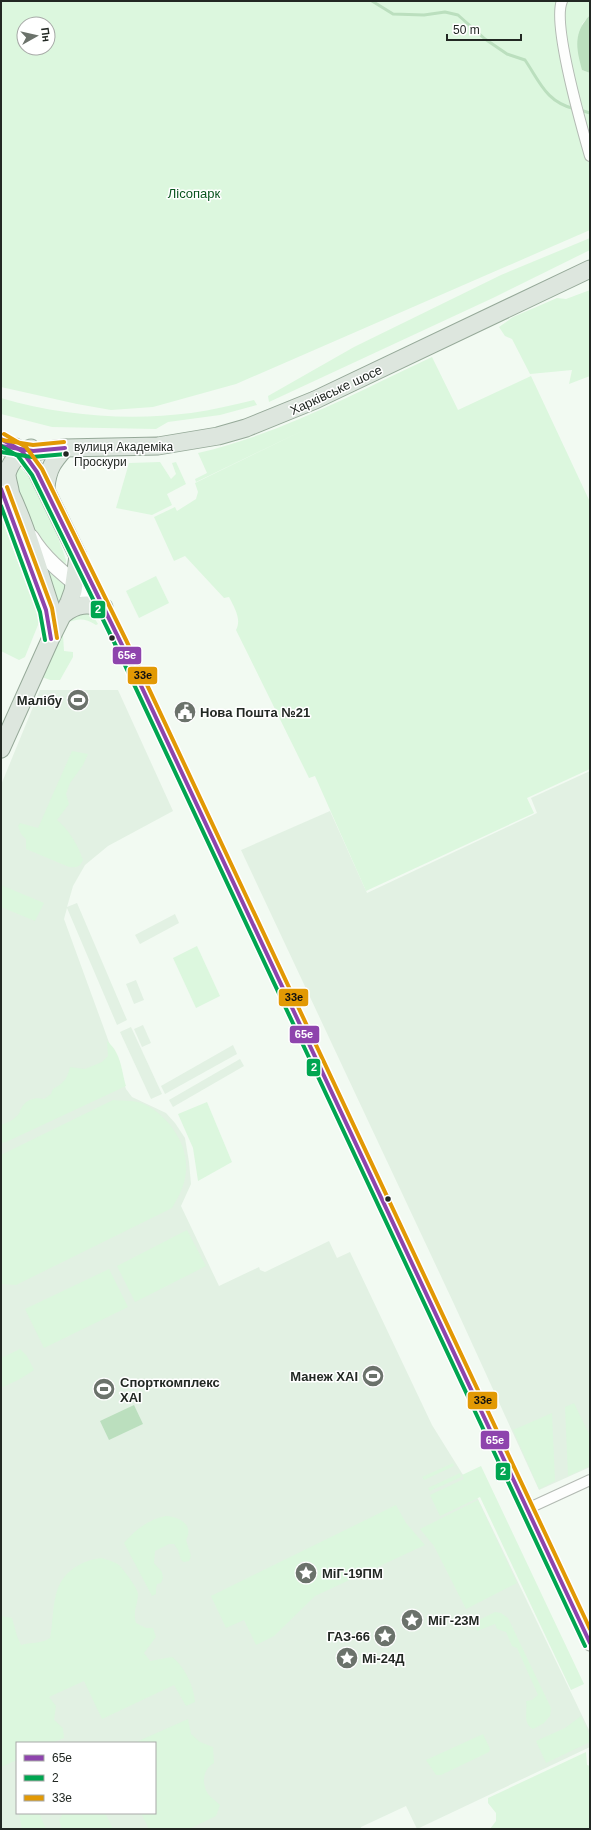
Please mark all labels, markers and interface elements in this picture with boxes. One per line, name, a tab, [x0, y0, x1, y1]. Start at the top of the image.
north arrow	[16, 16, 56, 56]
scale bar	[447, 16, 521, 42]
text: 50 m	[453, 23, 480, 37]
text: Пн	[39, 27, 53, 43]
park label: Лісопарк	[168, 186, 221, 201]
street label: Харківське шосе	[288, 362, 384, 418]
place label: вулиця Академіка Проскури	[74, 440, 174, 469]
marker: вулиця Академіка Проскури	[61, 449, 71, 459]
line badge: 2	[90, 600, 106, 619]
text: 2	[95, 603, 101, 615]
unlabelled marker	[107, 633, 117, 643]
line badge: 65е	[112, 646, 142, 665]
text: 65е	[118, 649, 136, 661]
line badge: 33е	[127, 666, 158, 685]
text: 33е	[134, 669, 152, 681]
sports icon: Малібу	[65, 687, 91, 713]
place label: Малібу	[17, 693, 63, 708]
public building icon: Нова Пошта №21	[172, 699, 198, 725]
place label: Нова Пошта №21	[200, 705, 310, 720]
line badge: 33е	[278, 988, 309, 1007]
text: 33е	[285, 991, 303, 1003]
line badge: 65е	[289, 1025, 320, 1044]
text: 65е	[295, 1028, 313, 1040]
line badge: 2	[306, 1058, 321, 1077]
text: 2	[311, 1061, 317, 1073]
unlabelled marker	[383, 1194, 393, 1204]
sports icon: Манеж ХАІ	[360, 1363, 386, 1389]
place label: Манеж ХАІ	[290, 1369, 358, 1384]
place label: Спорткомплекс ХАІ	[120, 1375, 220, 1405]
sports icon: Спорткомплекс ХАІ	[91, 1376, 117, 1402]
line badge: 33е	[467, 1391, 498, 1410]
text: 33е	[474, 1394, 492, 1406]
line badge: 65е	[480, 1430, 510, 1450]
text: 65е	[486, 1434, 504, 1446]
line badge: 2	[495, 1462, 511, 1481]
text: 2	[500, 1465, 506, 1477]
place icon: МіГ-19ПМ	[293, 1560, 319, 1586]
place label: МіГ-19ПМ	[322, 1566, 383, 1581]
place icon: МіГ-23М	[399, 1607, 425, 1633]
place label: МіГ-23М	[428, 1613, 479, 1628]
place icon: ГАЗ-66	[372, 1623, 398, 1649]
place label: ГАЗ-66	[327, 1629, 370, 1644]
place icon: Мі-24Д	[334, 1645, 360, 1671]
place label: Мі-24Д	[362, 1651, 405, 1666]
legend	[16, 1742, 156, 1814]
text: 65е	[52, 1751, 72, 1765]
text: 2	[52, 1771, 59, 1785]
text: 33е	[52, 1791, 72, 1805]

